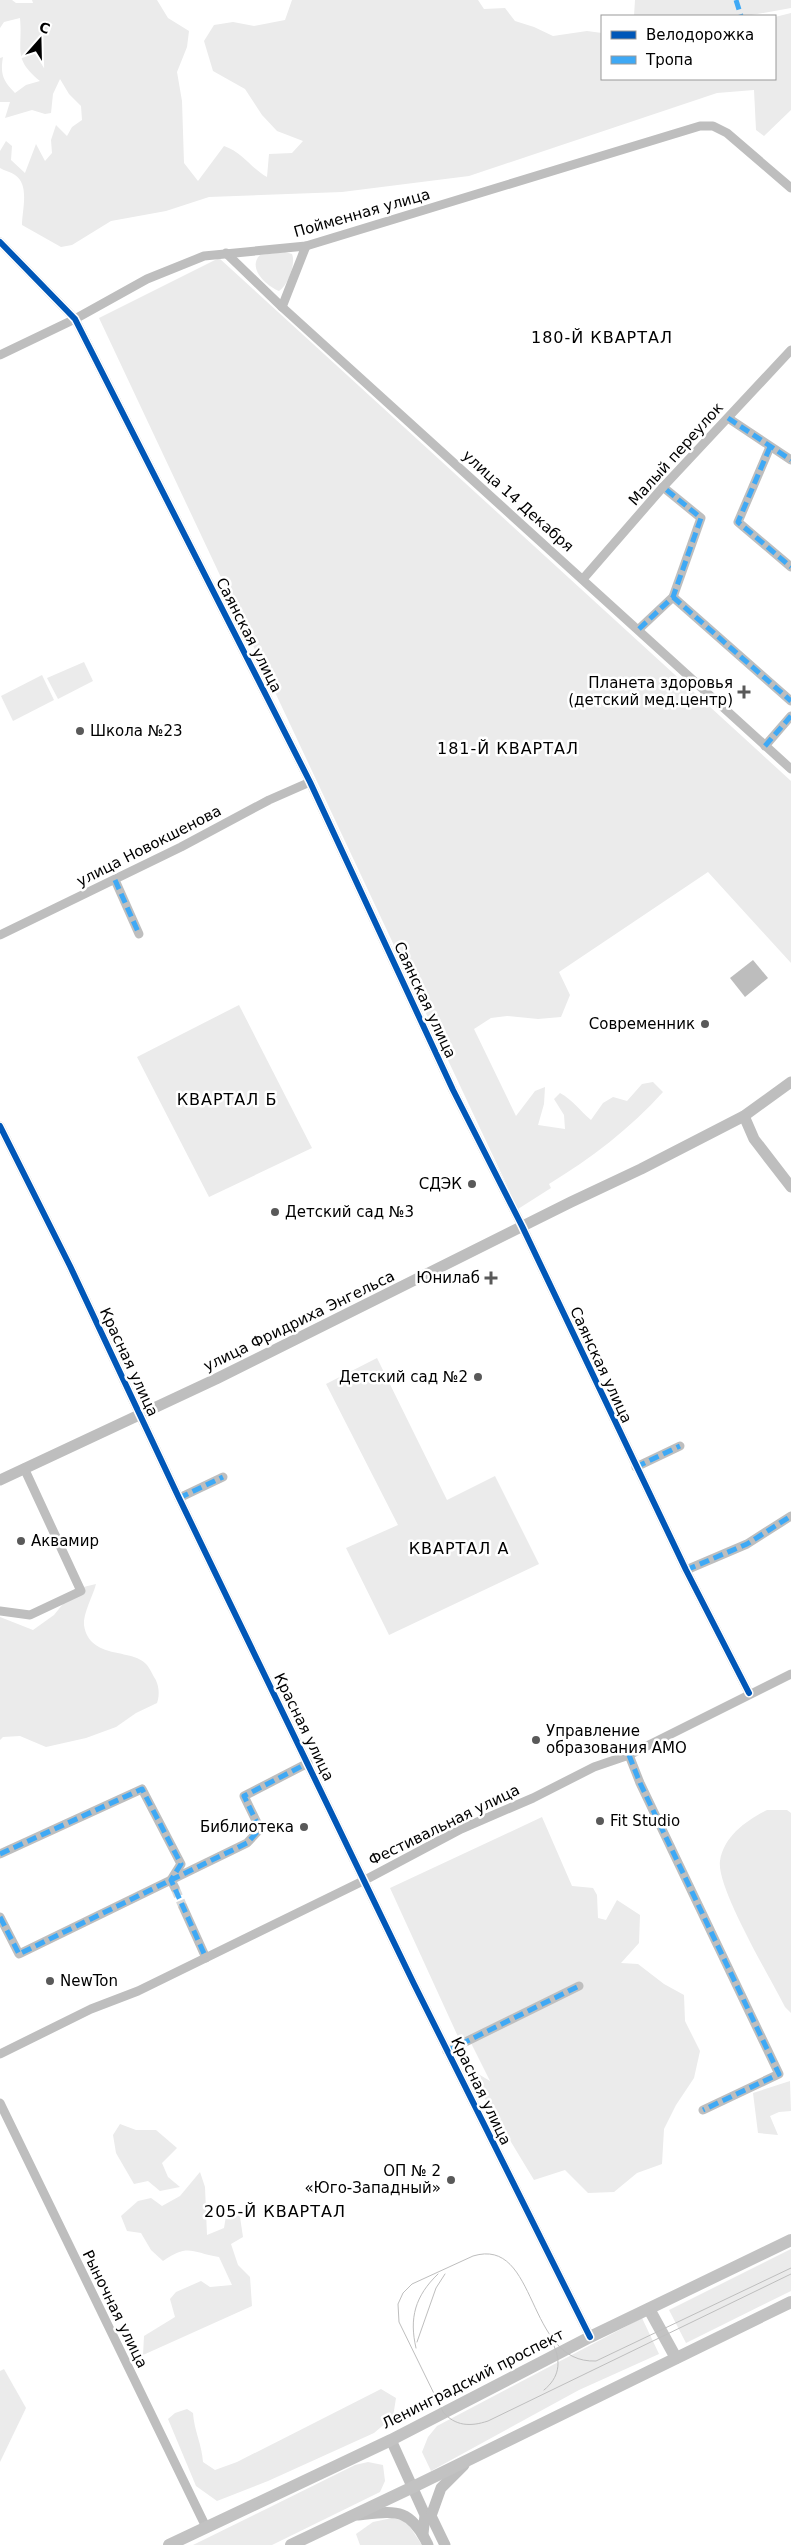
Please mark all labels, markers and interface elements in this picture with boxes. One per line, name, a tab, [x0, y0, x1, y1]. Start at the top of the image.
north arrow	[15, 15, 65, 65]
legend	[601, 15, 776, 80]
text: С	[37, 19, 52, 37]
text: Велодорожка	[646, 26, 754, 44]
text: Тропа	[645, 51, 693, 69]
street label: Пойменная улица	[292, 185, 432, 241]
district label: 180-Й КВАРТАЛ	[531, 328, 673, 347]
street label: Малый переулок	[625, 399, 727, 509]
street label: улица 14 Декабря	[459, 446, 577, 556]
street label: Саянская улица	[212, 575, 286, 695]
place label: Планета здоровья (детский мед.центр)	[568, 674, 733, 709]
marker: Планета здоровья (детский мед.центр)	[737, 685, 751, 699]
place label: Школа №23	[90, 722, 183, 740]
marker: Школа №23	[74, 725, 86, 737]
district label: 181-Й КВАРТАЛ	[437, 739, 579, 758]
street label: улица Новокшенова	[74, 802, 224, 890]
street label: Саянская улица	[390, 939, 460, 1061]
place label: Современник	[589, 1015, 695, 1033]
marker: Современник	[699, 1018, 711, 1030]
district label: КВАРТАЛ Б	[177, 1090, 277, 1109]
place label: СДЭК	[419, 1175, 462, 1193]
marker: СДЭК	[466, 1178, 478, 1190]
place label: Детский сад №3	[285, 1203, 414, 1221]
marker: Детский сад №3	[269, 1206, 281, 1218]
street label: улица Фридриха Энгельса	[201, 1267, 397, 1375]
place label: Юнилаб	[416, 1269, 480, 1287]
marker: Юнилаб	[484, 1271, 498, 1285]
street label: Саянская улица	[566, 1304, 636, 1426]
street label: Красная улица	[96, 1305, 162, 1419]
place label: Детский сад №2	[339, 1368, 468, 1386]
marker: Детский сад №2	[472, 1371, 484, 1383]
place label: Аквамир	[31, 1532, 99, 1550]
marker: Аквамир	[15, 1535, 27, 1547]
district label: КВАРТАЛ А	[409, 1539, 509, 1558]
street label: Красная улица	[270, 1670, 338, 1784]
place label: Управление образования АМО	[546, 1722, 687, 1757]
marker: Управление образования АМО	[530, 1734, 542, 1746]
street label: Фестивальная улица	[366, 1781, 522, 1869]
place label: Fit Studio	[610, 1812, 680, 1830]
marker: Fit Studio	[594, 1815, 606, 1827]
place label: Библиотека	[200, 1818, 294, 1836]
marker: Библиотека	[298, 1821, 310, 1833]
place label: NewTon	[60, 1972, 118, 1990]
marker: NewTon	[44, 1975, 56, 1987]
street label: Красная улица	[447, 2034, 515, 2148]
place label: ОП № 2 «Юго-Западный»	[304, 2162, 441, 2197]
marker: ОП № 2 «Юго-Западный»	[445, 2174, 457, 2186]
district label: 205-Й КВАРТАЛ	[204, 2202, 346, 2221]
street label: Рыночная улица	[79, 2247, 151, 2371]
street label: Ленинградский проспект	[379, 2325, 567, 2433]

